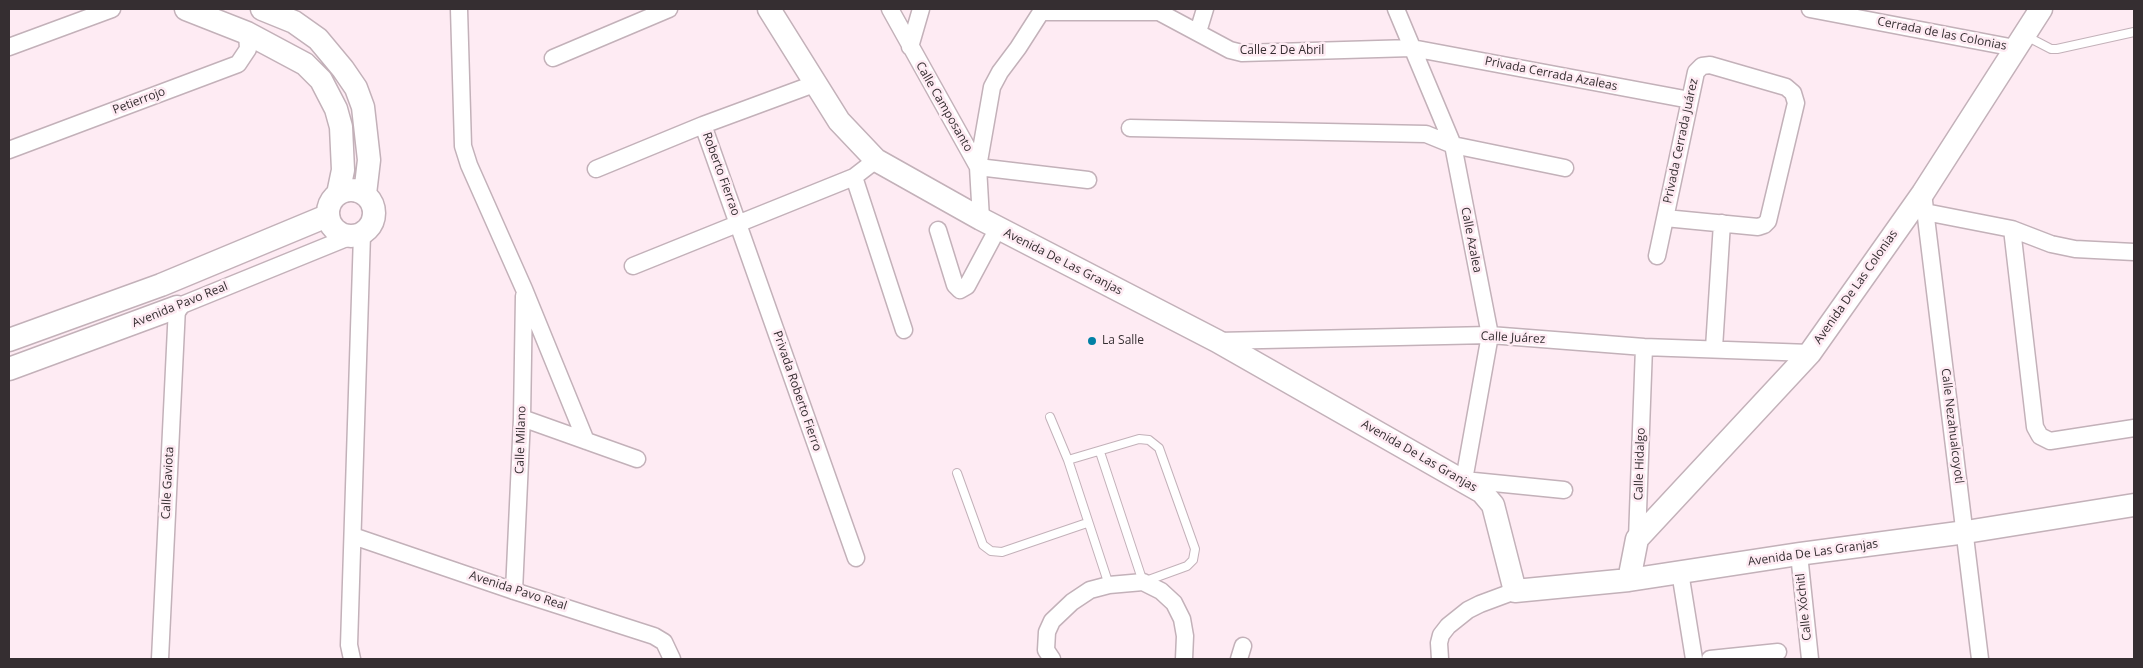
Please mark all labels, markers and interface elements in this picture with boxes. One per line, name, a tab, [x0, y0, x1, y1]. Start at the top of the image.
street label: Cerrada de las Colonias	[1876, 14, 2008, 54]
street label: Calle 2 De Abril	[1240, 44, 1324, 58]
street label: Privada Cerrada Azaleas	[1483, 54, 1619, 94]
street label: Calle Camposanto	[912, 60, 976, 154]
street label: Privada Cerrada Juárez	[1661, 77, 1701, 205]
street label: Petierrojo	[111, 84, 167, 118]
street label: Roberto Fierrao	[699, 130, 743, 218]
street label: Calle Azalea	[1458, 206, 1484, 274]
street label: Avenida De Las Granjas	[1001, 226, 1125, 298]
street label: Avenida De Las Colonias	[1811, 227, 1901, 347]
street label: Avenida Pavo Real	[130, 279, 230, 331]
street label: Privada Roberto Fierro	[770, 329, 824, 453]
street label: Calle Juárez	[1480, 329, 1546, 347]
place label: La Salle	[1102, 334, 1144, 348]
marker: La Salle	[1086, 335, 1098, 347]
street label: Calle Nezahualcoyotl	[1938, 367, 1966, 485]
street label: Calle Milano	[513, 406, 529, 474]
street label: Avenida De Las Granjas	[1359, 417, 1479, 495]
street label: Calle Hidalgo	[1632, 427, 1648, 501]
street label: Calle Gaviota	[159, 446, 177, 520]
street label: Avenida De Las Granjas	[1747, 537, 1879, 569]
street label: Avenida Pavo Real	[467, 568, 569, 614]
street label: Calle Xóchitl	[1793, 573, 1815, 641]

